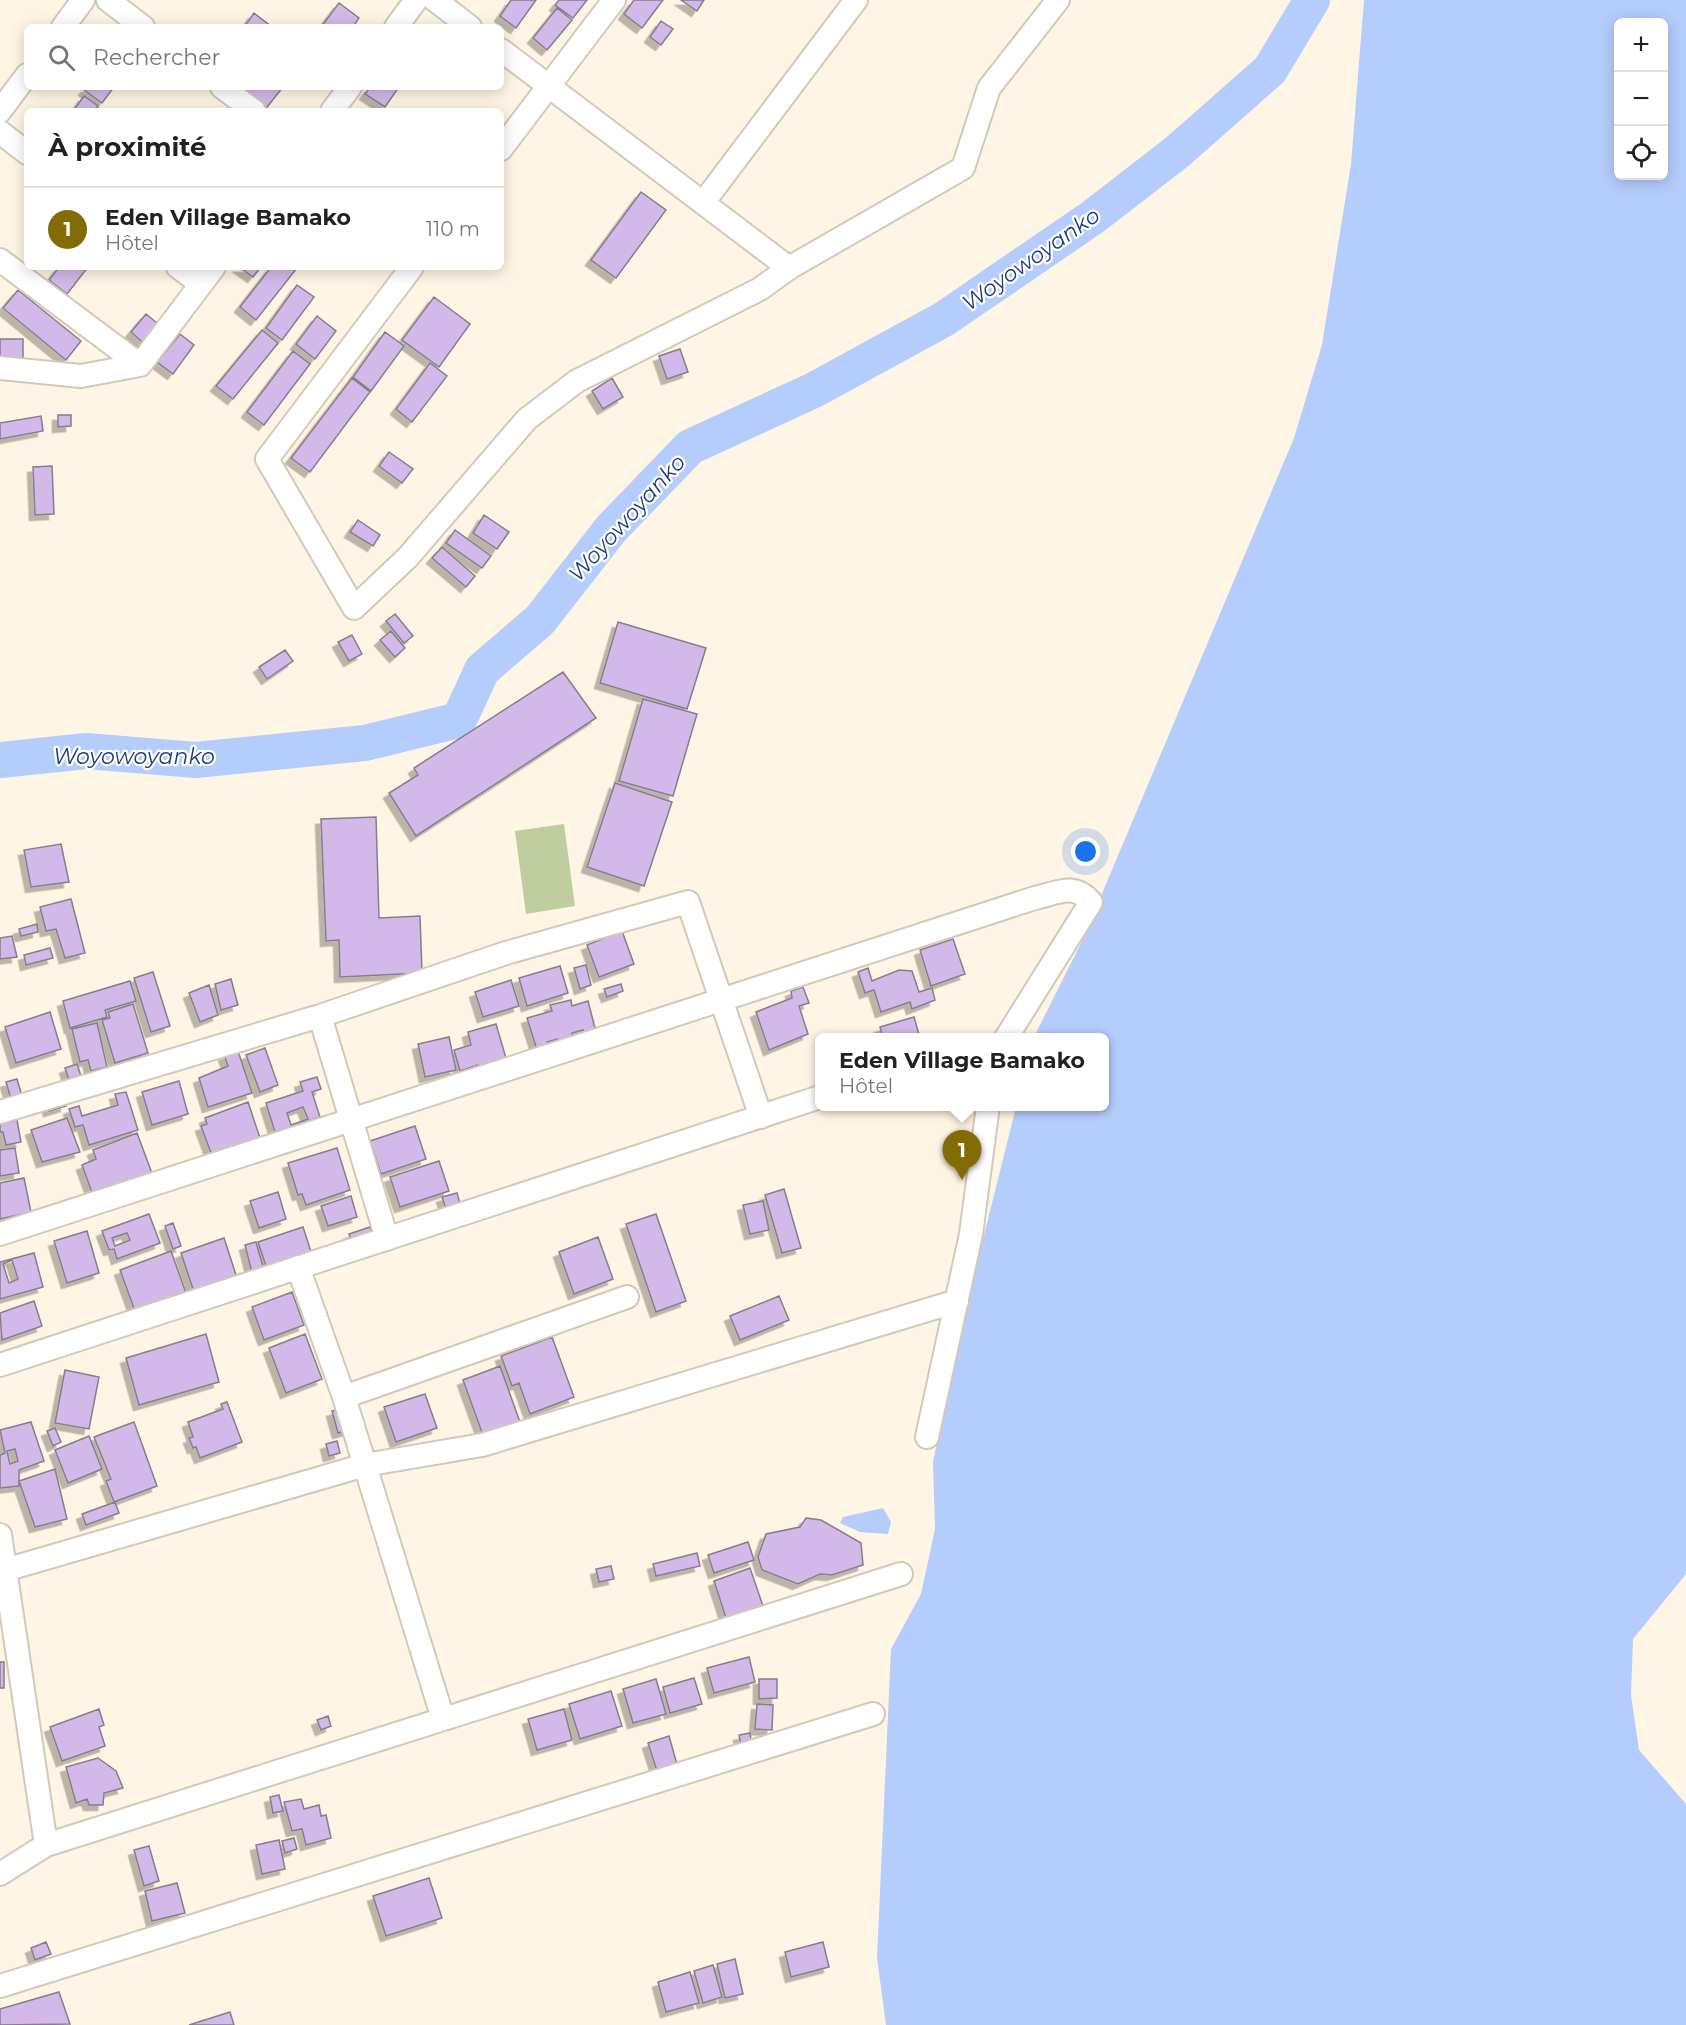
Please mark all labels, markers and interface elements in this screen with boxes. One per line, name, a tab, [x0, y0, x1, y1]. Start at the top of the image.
map controls	[1614, 18, 1668, 180]
button: +	[1614, 18, 1668, 72]
search box	[24, 24, 504, 90]
icon: search	[45, 41, 78, 74]
text: Rechercher	[93, 44, 220, 71]
button: −	[1614, 72, 1668, 126]
button: locate	[1614, 126, 1668, 180]
text: À proximité	[48, 131, 207, 163]
water label: Woyowoyanko	[957, 202, 1105, 316]
text: Eden Village Bamako	[105, 204, 351, 231]
text: 1	[64, 217, 71, 241]
text: 110 m	[426, 217, 480, 241]
text: Hôtel	[105, 231, 159, 255]
water label: Woyowoyanko	[563, 449, 691, 587]
water label: Woyowoyanko	[53, 743, 215, 770]
your location	[1071, 837, 1100, 866]
popup	[815, 1033, 1109, 1111]
text: Eden Village Bamako	[839, 1047, 1085, 1074]
text: Hôtel	[839, 1074, 893, 1098]
pin: 1	[942, 1130, 982, 1180]

